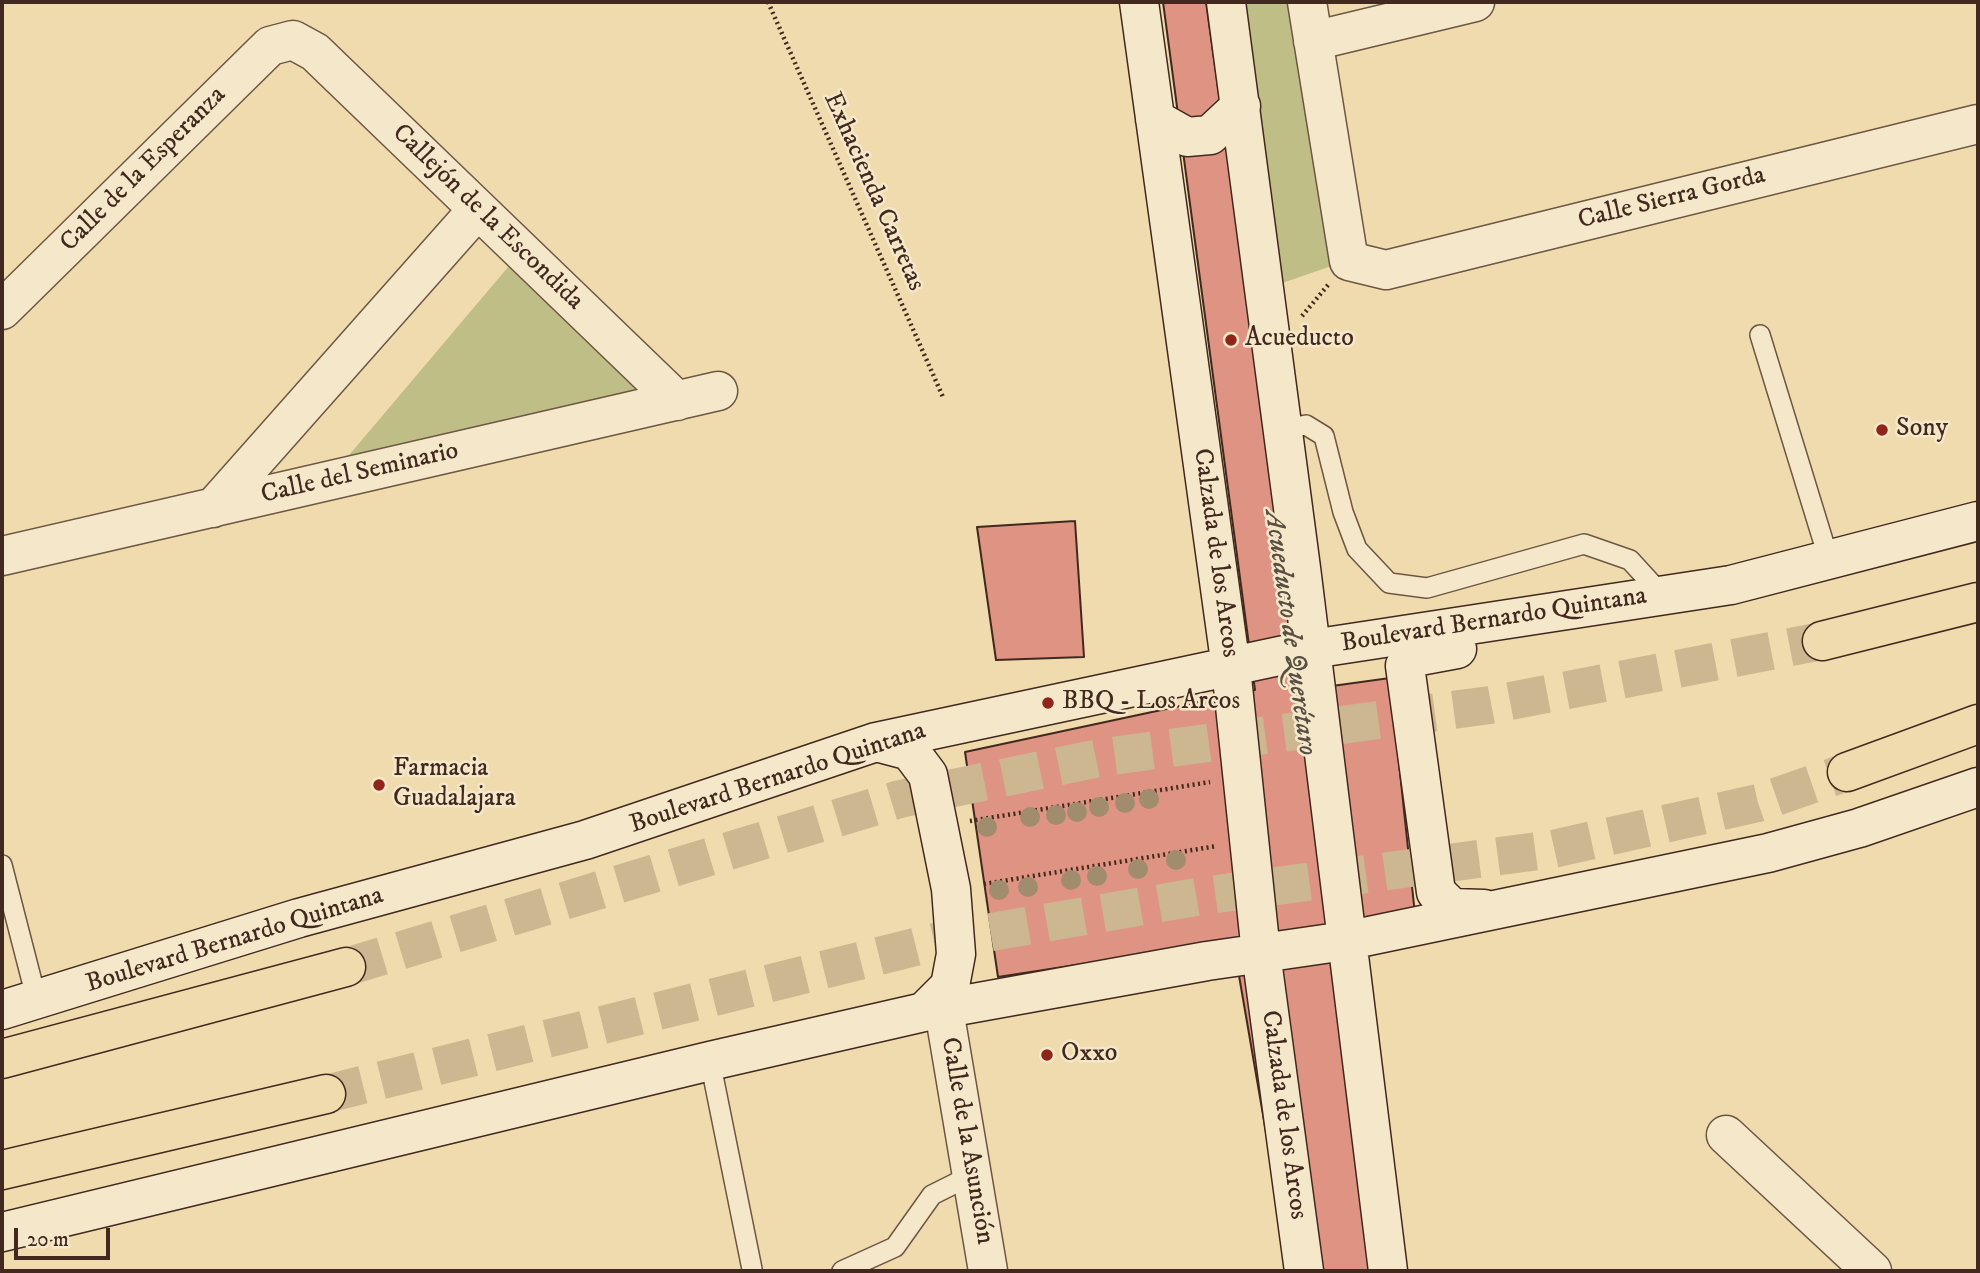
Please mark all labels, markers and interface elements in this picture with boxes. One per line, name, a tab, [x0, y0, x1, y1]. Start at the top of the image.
street label: Calle de la Esperanza	[55, 81, 233, 259]
street label: Exhacienda Carretas	[815, 88, 931, 296]
street label: Callejón de la Escondida	[385, 118, 589, 318]
street label: Calle Sierra Gorda	[1575, 161, 1769, 237]
place label: Acueducto	[1245, 324, 1354, 356]
marker: Acueducto	[1223, 332, 1239, 348]
place label: Sony	[1896, 414, 1948, 446]
marker: Sony	[1874, 422, 1890, 438]
street label: Calle del Seminario	[258, 436, 462, 512]
street label: Calzada de los Arcos	[1185, 447, 1245, 659]
water label: Acueducto de Querétaro	[1255, 508, 1323, 758]
street label: Boulevard Bernardo Quintana	[1339, 581, 1649, 661]
place label: BBQ - Los Arcos	[1062, 687, 1240, 719]
marker: BBQ - Los Arcos	[1040, 695, 1056, 711]
street label: Boulevard Bernardo Quintana	[626, 716, 930, 842]
place label: Farmacia Guadalajara	[393, 754, 516, 816]
marker: Farmacia Guadalajara	[371, 777, 387, 793]
street label: Boulevard Bernardo Quintana	[83, 881, 387, 1001]
street label: Calzada de los Arcos	[1253, 1009, 1313, 1221]
street label: Calle de la Asunción	[932, 1035, 1000, 1247]
place label: Oxxo	[1061, 1039, 1117, 1071]
marker: Oxxo	[1039, 1047, 1055, 1063]
scale bar	[18, 1214, 114, 1258]
text: 20 m	[27, 1227, 69, 1253]

